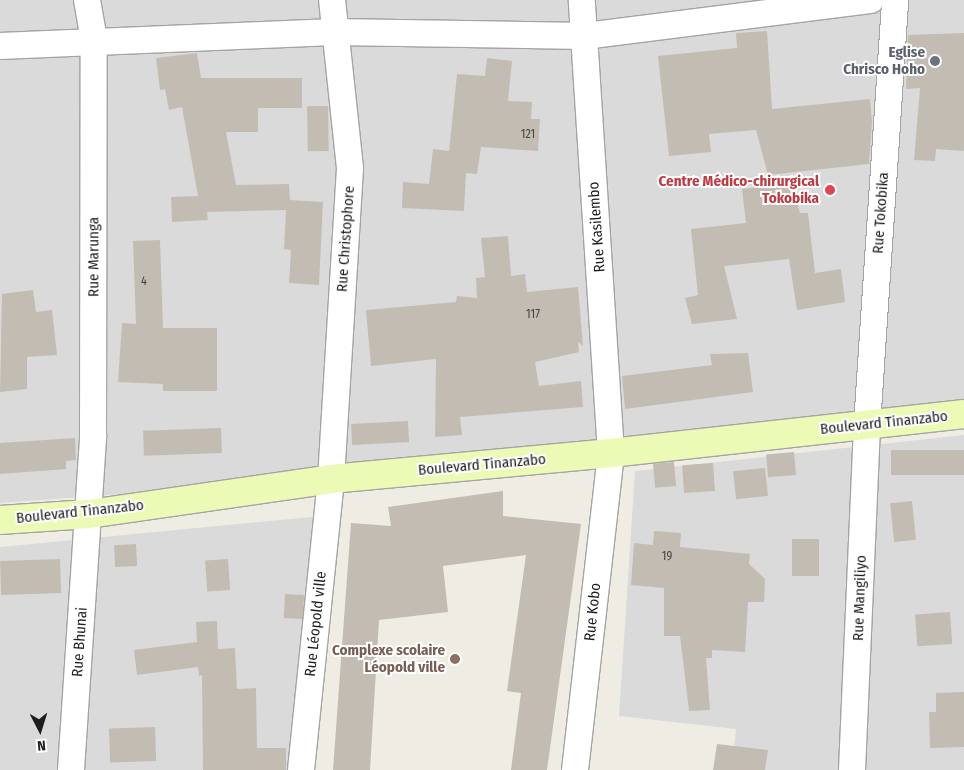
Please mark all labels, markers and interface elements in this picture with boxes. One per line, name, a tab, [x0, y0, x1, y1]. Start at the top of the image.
place label: Eglise Chrisco Hoho	[843, 43, 925, 78]
marker: Eglise Chrisco Hoho	[929, 55, 941, 67]
house number: 121	[521, 128, 535, 142]
place label: Centre Médico-chirurgical Tokobika	[659, 172, 819, 207]
street label: Rue Tokobika	[869, 172, 893, 254]
street label: Rue Kasilembo	[585, 181, 609, 273]
marker: Centre Médico-chirurgical Tokobika	[823, 183, 837, 197]
street label: Rue Christophore	[333, 185, 359, 293]
street label: Rue Marunga	[85, 217, 103, 297]
house number: 4	[141, 275, 147, 289]
house number: 117	[526, 308, 540, 322]
street label: Boulevard Tinanzabo	[819, 407, 949, 439]
street label: Boulevard Tinanzabo	[417, 450, 547, 480]
street label: Boulevard Tinanzabo	[15, 496, 145, 528]
house number: 19	[662, 550, 672, 564]
street label: Rue Mangiliyo	[850, 555, 870, 641]
street label: Rue Léopold ville	[302, 571, 330, 677]
street label: Rue Kobo	[581, 582, 605, 642]
street label: Rue Bhunai	[69, 606, 91, 678]
place label: Complexe scolaire Léopold ville	[332, 641, 445, 676]
marker: Complexe scolaire Léopold ville	[449, 653, 461, 665]
north arrow	[15, 705, 65, 755]
text: N	[36, 737, 46, 754]

